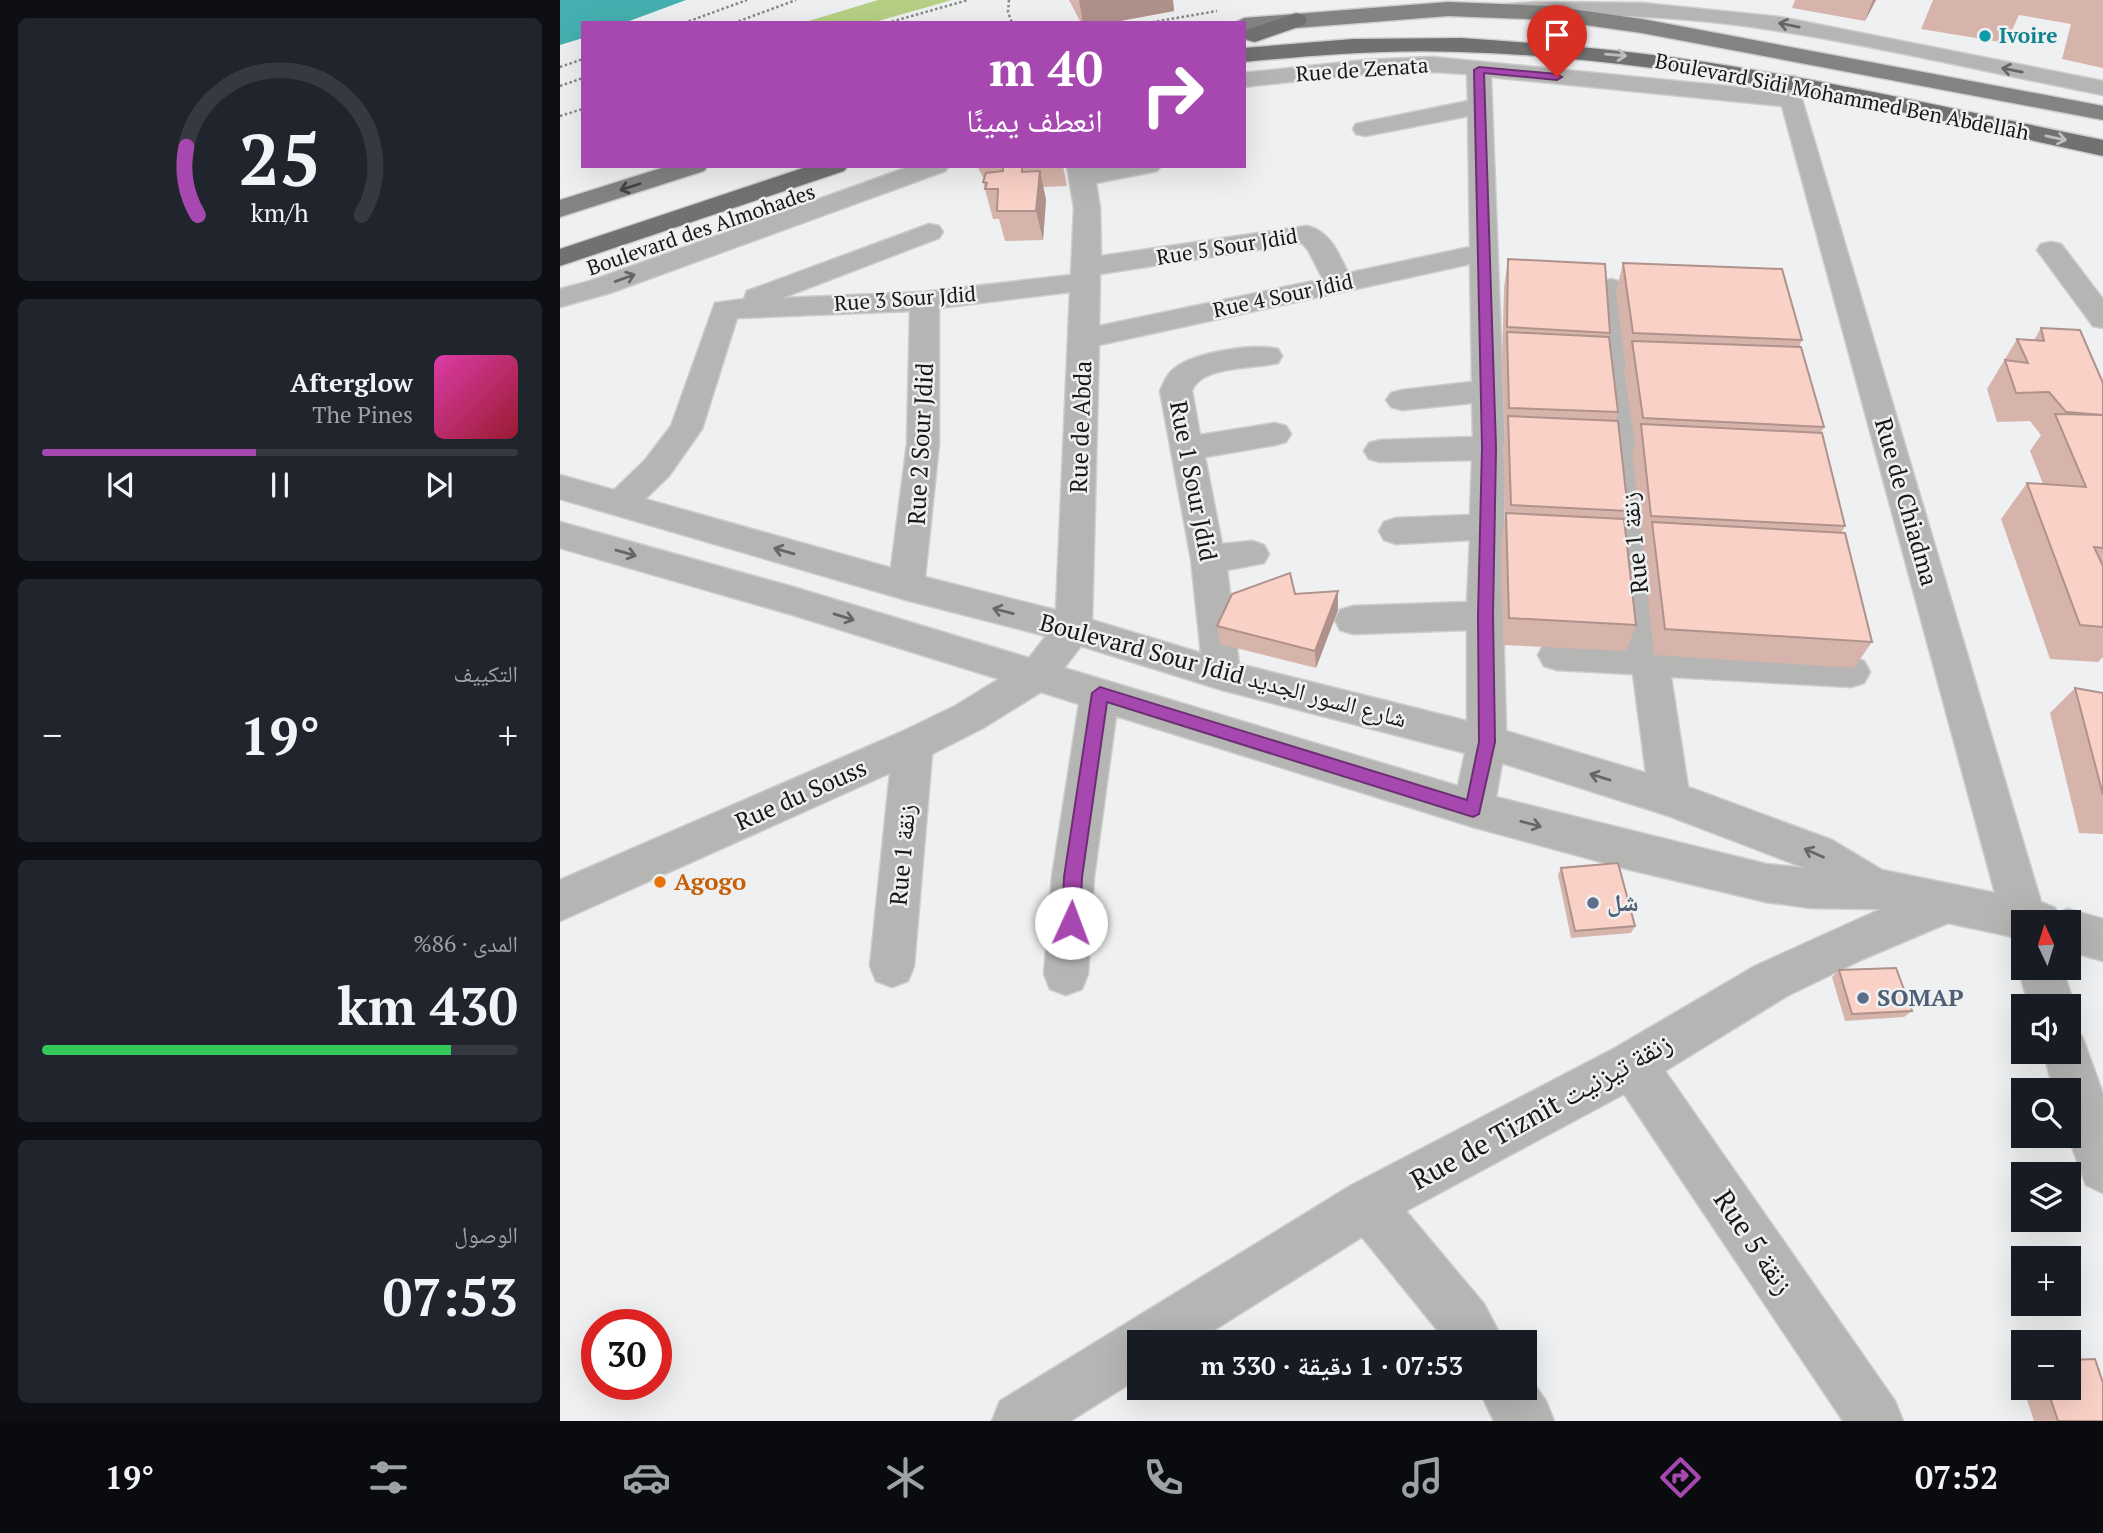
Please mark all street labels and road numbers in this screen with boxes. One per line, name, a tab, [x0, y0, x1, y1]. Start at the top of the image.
street label: Boulevard Sidi Mohammed Ben Abdellah	[1653, 46, 2032, 146]
street label: Rue de Zenata	[1295, 50, 1430, 88]
street label: Boulevard des Almohades	[583, 177, 819, 281]
street label: Rue 5 Sour Jdid	[1154, 221, 1300, 271]
street label: Rue 4 Sour Jdid	[1210, 266, 1356, 324]
street label: Rue 3 Sour Jdid	[833, 279, 977, 317]
street label: Rue de Abda	[1062, 360, 1098, 494]
street label: Rue 2 Sour Jdid	[900, 362, 940, 526]
street label: Rue 1 Sour Jdid	[1163, 398, 1225, 564]
street label: Rue de Chiadma	[1868, 414, 1946, 589]
street label: Rue 1 زنقة	[1613, 491, 1655, 595]
street label: Boulevard Sour Jdid شارع السور الجديد	[1036, 606, 1410, 734]
street label: Rue du Souss	[730, 751, 871, 837]
street label: Rue 1 زنقة	[882, 803, 922, 907]
street label: Rue de Tiznit زنقة تيزنيت	[1403, 1023, 1678, 1198]
street label: Rue 5 زنقة	[1706, 1182, 1803, 1301]

